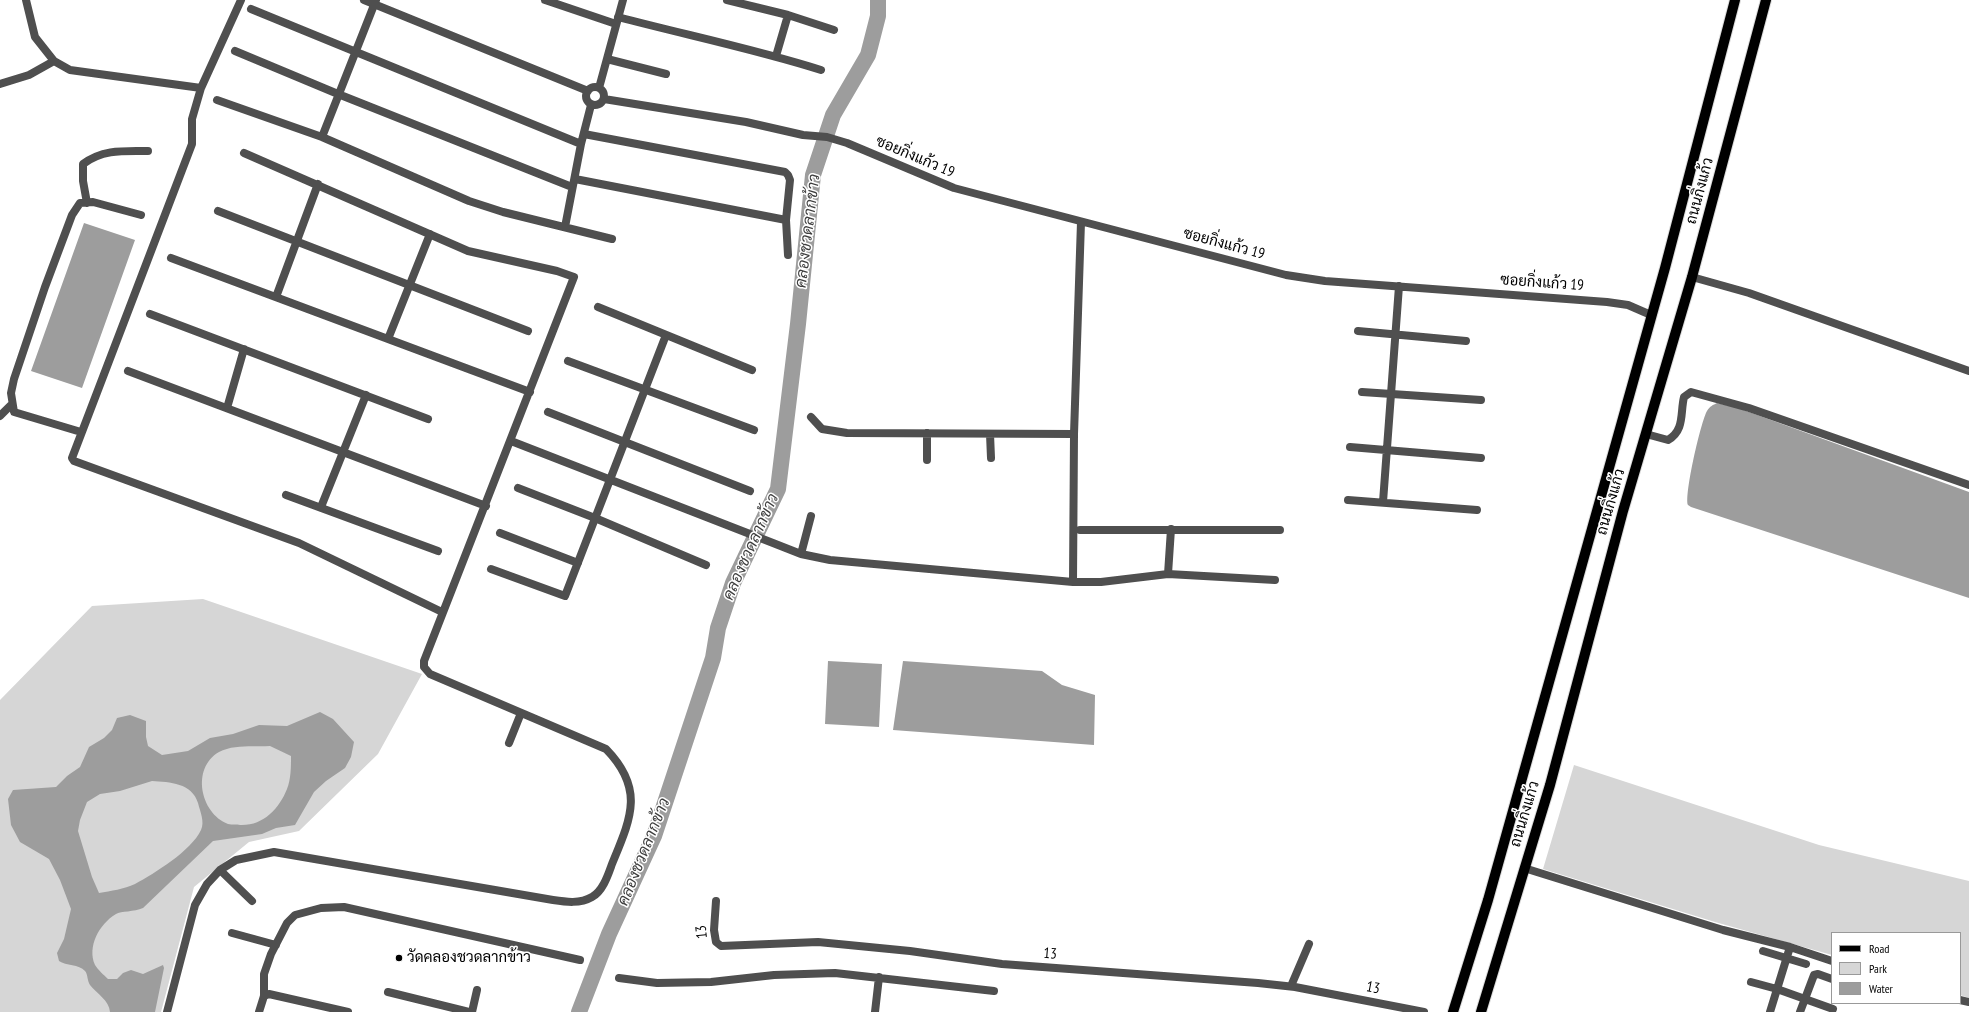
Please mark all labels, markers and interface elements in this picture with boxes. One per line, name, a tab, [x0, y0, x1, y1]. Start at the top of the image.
street label: ซอยกิ่งแก้ว 19	[873, 132, 957, 182]
street label: ถนนกิ่งแก้ว	[1682, 156, 1718, 226]
water label: คลองชวดลากข้าว	[791, 173, 825, 289]
street label: ซอยกิ่งแก้ว 19	[1181, 224, 1267, 264]
street label: ซอยกิ่งแก้ว 19	[1500, 271, 1584, 295]
street label: ถนนกิ่งแก้ว	[1593, 467, 1629, 537]
water label: คลองชวดลากข้าว	[719, 491, 783, 603]
street label: ถนนกิ่งแก้ว	[1506, 779, 1544, 849]
water label: คลองชวดลากข้าว	[614, 795, 674, 909]
street label: 13	[692, 924, 712, 940]
legend	[1831, 932, 1961, 1004]
text: Road	[1869, 941, 1889, 956]
street label: 13	[1042, 944, 1058, 964]
place label: วัดคลองชวดลากข้าว	[407, 949, 531, 967]
marker: วัดคลองชวดลากข้าว	[394, 953, 404, 963]
text: Park	[1869, 961, 1887, 976]
street label: 13	[1365, 978, 1381, 998]
text: Water	[1869, 981, 1893, 996]

